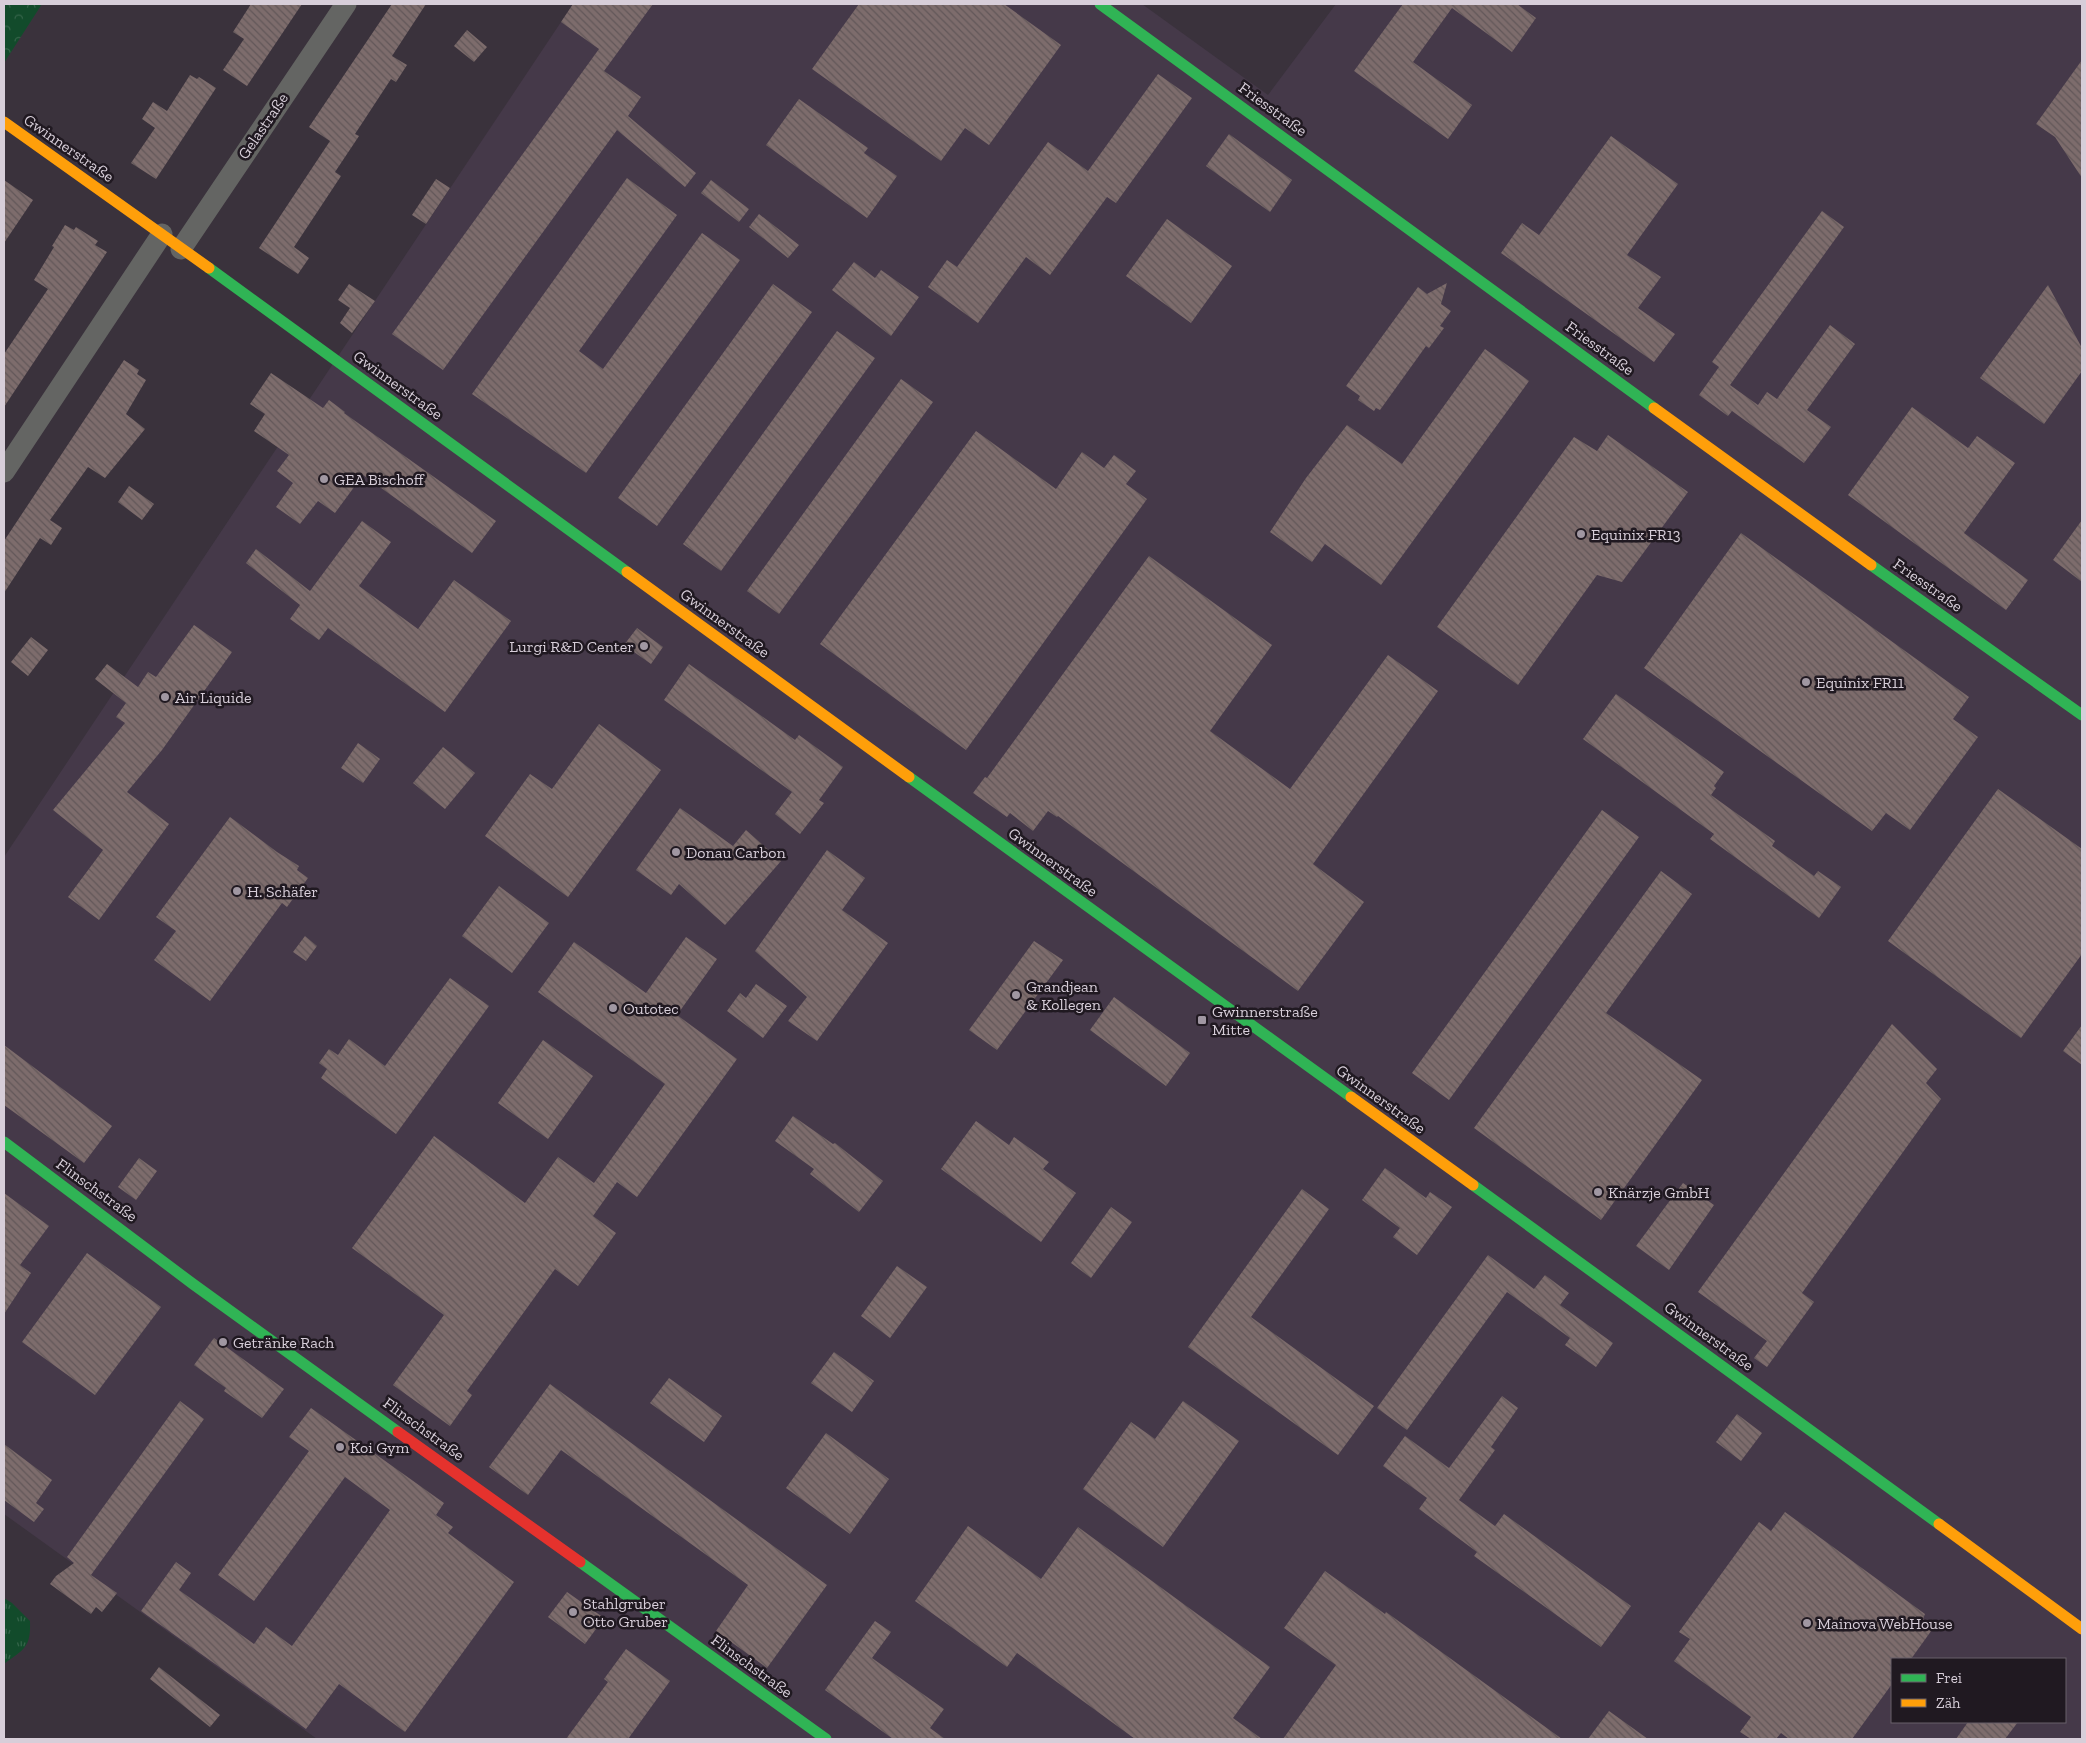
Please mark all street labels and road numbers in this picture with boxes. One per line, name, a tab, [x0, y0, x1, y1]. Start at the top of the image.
street label: Friesstraße	[1235, 78, 1311, 140]
street label: Gelastraße	[234, 89, 292, 163]
street label: Gwinnerstraße	[20, 110, 118, 186]
street label: Friesstraße	[1562, 317, 1638, 379]
street label: Gwinnerstraße	[350, 346, 446, 424]
street label: Friesstraße	[1890, 554, 1966, 616]
street label: Gwinnerstraße	[677, 584, 773, 662]
street label: Gwinnerstraße	[1005, 823, 1101, 901]
street label: Gwinnerstraße	[1333, 1060, 1429, 1138]
street label: Flinschstraße	[53, 1154, 141, 1226]
street label: Gwinnerstraße	[1661, 1297, 1757, 1375]
street label: Flinschstraße	[380, 1393, 468, 1465]
street label: Flinschstraße	[708, 1630, 796, 1702]

